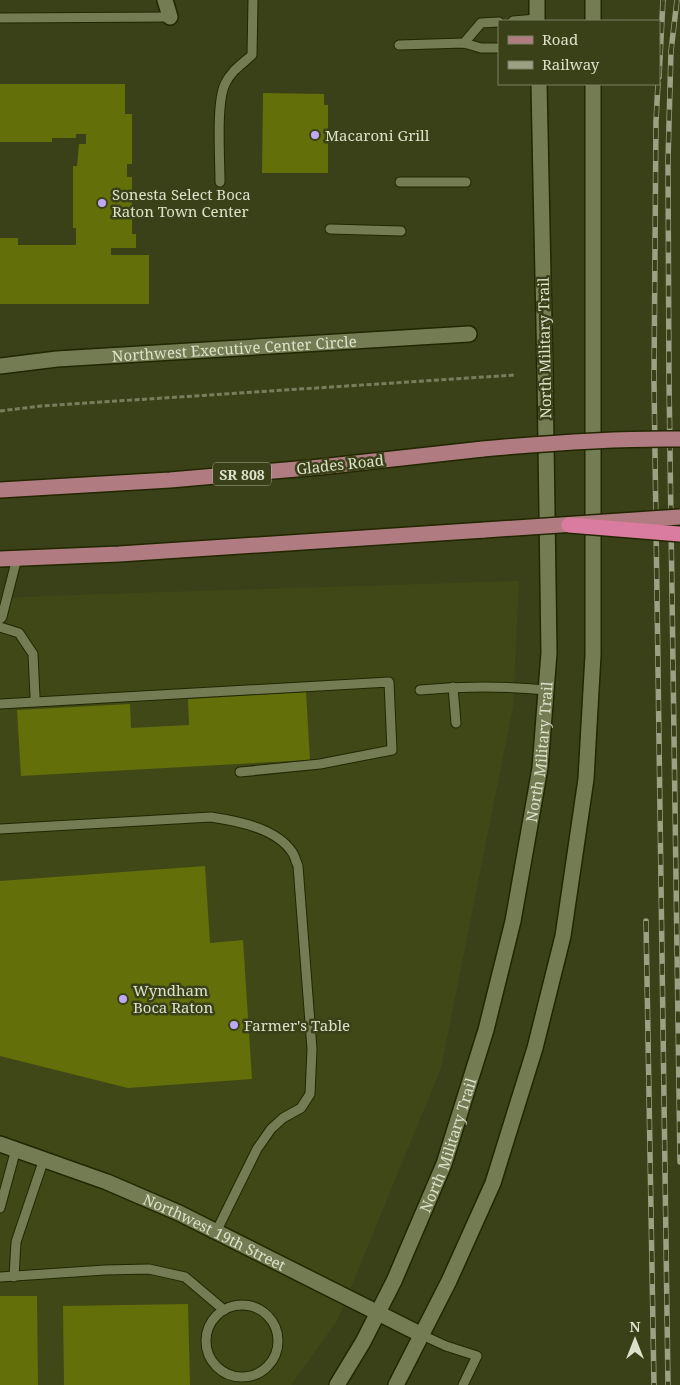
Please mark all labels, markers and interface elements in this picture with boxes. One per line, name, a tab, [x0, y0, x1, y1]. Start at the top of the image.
legend	[498, 20, 660, 85]
text: Road	[542, 29, 578, 49]
text: Railway	[542, 54, 600, 74]
place label: Macaroni Grill	[325, 125, 430, 145]
marker: Macaroni Grill	[309, 129, 321, 141]
place label: Sonesta Select Boca Raton Town Center	[112, 184, 251, 221]
marker: Sonesta Select Boca Raton Town Center	[96, 197, 108, 209]
street label: North Military Trail	[533, 277, 555, 419]
street label: Northwest Executive Center Circle	[111, 331, 357, 366]
street label: Glades Road	[295, 449, 385, 479]
road number: SR 808	[213, 462, 271, 486]
street label: North Military Trail	[521, 680, 557, 824]
place label: Wyndham Boca Raton	[133, 980, 213, 1017]
marker: Wyndham Boca Raton	[117, 993, 129, 1005]
place label: Farmer's Table	[244, 1015, 350, 1035]
marker: Farmer's Table	[228, 1019, 240, 1031]
street label: North Military Trail	[415, 1075, 480, 1215]
street label: Northwest 19th Street	[140, 1189, 289, 1275]
north arrow	[610, 1315, 660, 1365]
text: N	[629, 1317, 641, 1336]

